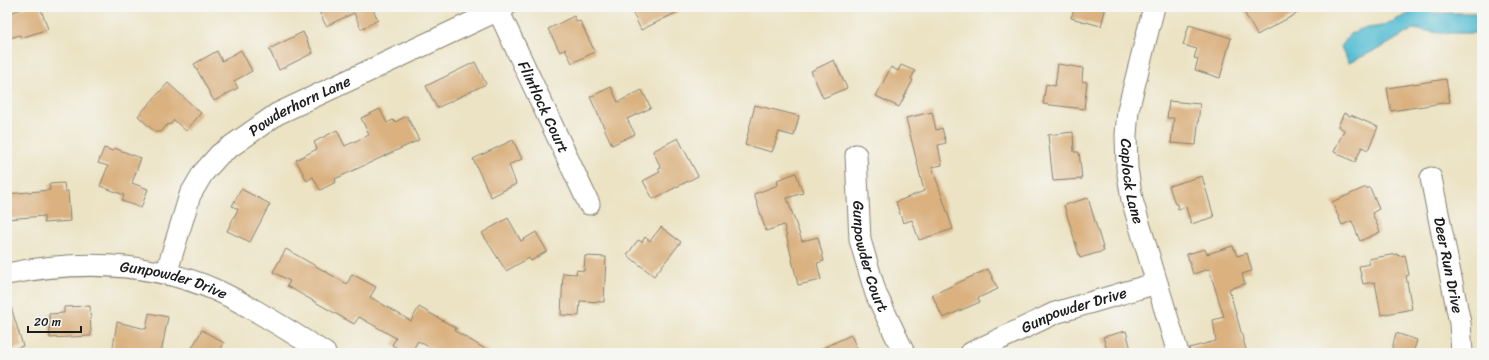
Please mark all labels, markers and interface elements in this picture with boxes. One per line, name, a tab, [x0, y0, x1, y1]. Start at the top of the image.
street label: Flintlock Court	[511, 56, 577, 158]
street label: Powderhorn Lane	[243, 68, 355, 143]
street label: Caplock Lane	[1113, 138, 1152, 227]
street label: Gunpowder Court	[845, 200, 896, 317]
street label: Deer Run Drive	[1426, 215, 1471, 316]
street label: Gunpowder Drive	[119, 254, 232, 307]
street label: Gunpowder Drive	[1017, 279, 1130, 340]
scale bar	[28, 308, 81, 334]
text: 20 m	[34, 311, 61, 333]

